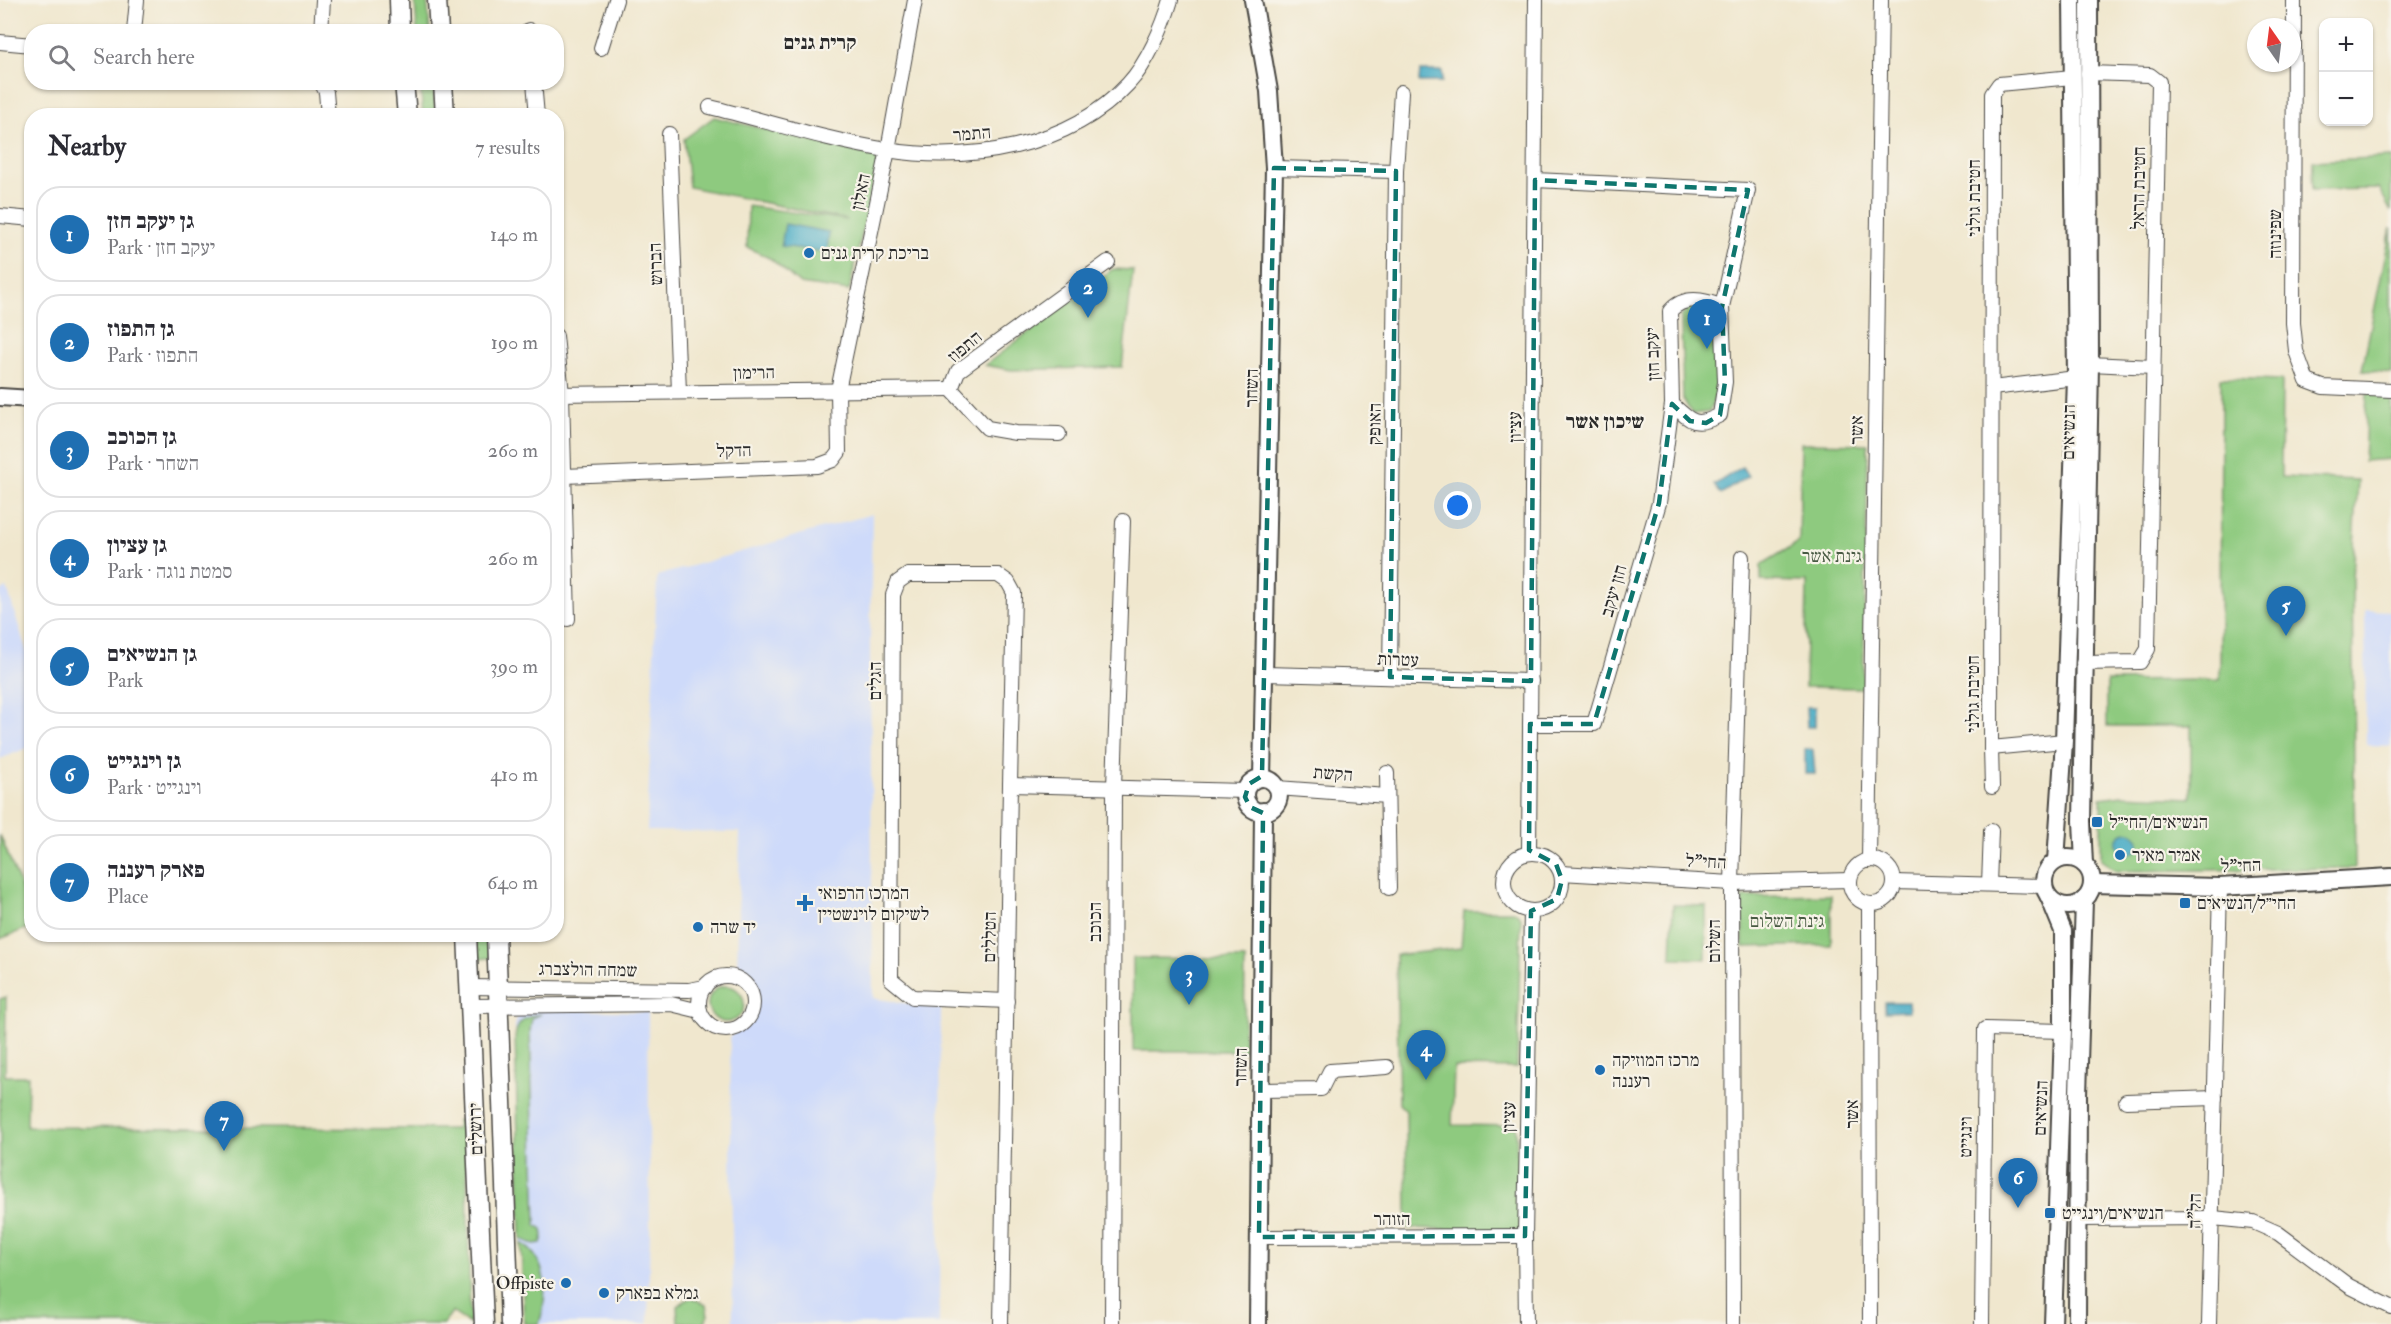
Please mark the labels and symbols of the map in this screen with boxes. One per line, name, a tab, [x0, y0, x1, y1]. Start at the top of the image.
north arrow	[2247, 18, 2301, 72]
district label: קרית גנים	[783, 30, 857, 55]
street label: התמר	[952, 121, 992, 147]
street label: חטיבת הראל	[2127, 146, 2151, 230]
street label: חטיבת גולני	[1963, 159, 1986, 237]
street label: האלון	[846, 172, 876, 212]
street label: שפינוזה	[2264, 209, 2287, 259]
street label: הברוש	[644, 242, 668, 286]
place label: בריכת קרית גנים	[821, 242, 929, 265]
marker: בריכת קרית גנים	[802, 246, 816, 260]
pin: 2	[1068, 268, 1108, 318]
pin: 1	[1688, 300, 1726, 349]
street label: התפוז	[943, 326, 987, 368]
street label: יעקב חזן	[1641, 327, 1665, 381]
street label: הרימון	[733, 361, 775, 385]
street label: השחר	[1240, 368, 1264, 408]
street label: האופק	[1363, 403, 1387, 445]
street label: הנשיאים	[2057, 404, 2081, 460]
district label: שיכון אשר	[1566, 409, 1644, 434]
street label: עציון	[1504, 412, 1527, 442]
street label: אשר	[1845, 415, 1869, 445]
street label: הדקל	[716, 439, 752, 463]
your location	[1443, 491, 1472, 520]
park label: גינת אשר	[1802, 545, 1862, 568]
street label: חזן יעקב	[1596, 562, 1632, 620]
pin: 5	[2266, 586, 2306, 636]
street label: עטרות	[1377, 648, 1419, 672]
street label: חטיבת גולני	[1962, 655, 1985, 733]
street label: הגלים	[864, 661, 887, 701]
street label: הקשת	[1312, 761, 1354, 787]
place label: הנשיאים/החי״ל	[2109, 811, 2208, 834]
marker: הנשיאים/החי״ל	[2090, 815, 2104, 829]
place label: אמיר מאיר	[2132, 844, 2200, 867]
marker: אמיר מאיר	[2113, 848, 2127, 862]
street label: החי"ל	[1685, 849, 1727, 875]
street label: החי"ל	[2220, 854, 2262, 878]
place label: המרכז הרפואי לשיקום לוינשטיין	[818, 882, 929, 926]
place label: החי״ל/הנשיאים	[2197, 892, 2296, 915]
marker: המרכז הרפואי לשיקום לוינשטיין	[796, 894, 814, 912]
marker: החי״ל/הנשיאים	[2178, 896, 2192, 910]
street label: הכוכב	[1084, 902, 1107, 942]
park label: גינת השלום	[1750, 910, 1824, 933]
street label: הטללים	[978, 911, 1002, 963]
place label: יד שרה	[710, 916, 756, 939]
street label: השלום	[1703, 919, 1726, 963]
marker: יד שרה	[691, 920, 705, 934]
pin: 3	[1170, 956, 1208, 1005]
street label: שמחה הולצברג	[538, 958, 638, 982]
pin: 4	[1406, 1030, 1446, 1080]
street label: השחר	[1229, 1047, 1253, 1087]
place label: מרכז המוזיקה רעננה	[1612, 1049, 1699, 1093]
marker: מרכז המוזיקה רעננה	[1593, 1063, 1607, 1077]
street label: הנשיאים	[2029, 1080, 2053, 1136]
street label: אשר	[1841, 1099, 1864, 1129]
street label: עציון	[1497, 1101, 1521, 1133]
pin: 7	[204, 1102, 244, 1151]
street label: ירושלים	[464, 1102, 488, 1156]
street label: וינגייט	[1954, 1116, 1978, 1158]
pin: 6	[1998, 1158, 2038, 1208]
street label: הל"ה	[2183, 1193, 2207, 1229]
place label: הנשיאים/וינגייט	[2062, 1202, 2164, 1225]
marker: הנשיאים/וינגייט	[2043, 1206, 2057, 1220]
street label: הזוהר	[1373, 1208, 1411, 1231]
place label: Offpiste	[496, 1272, 554, 1295]
marker: Offpiste	[559, 1276, 573, 1290]
place label: גמלא בפארק	[616, 1282, 699, 1305]
marker: גמלא בפארק	[597, 1286, 611, 1300]

